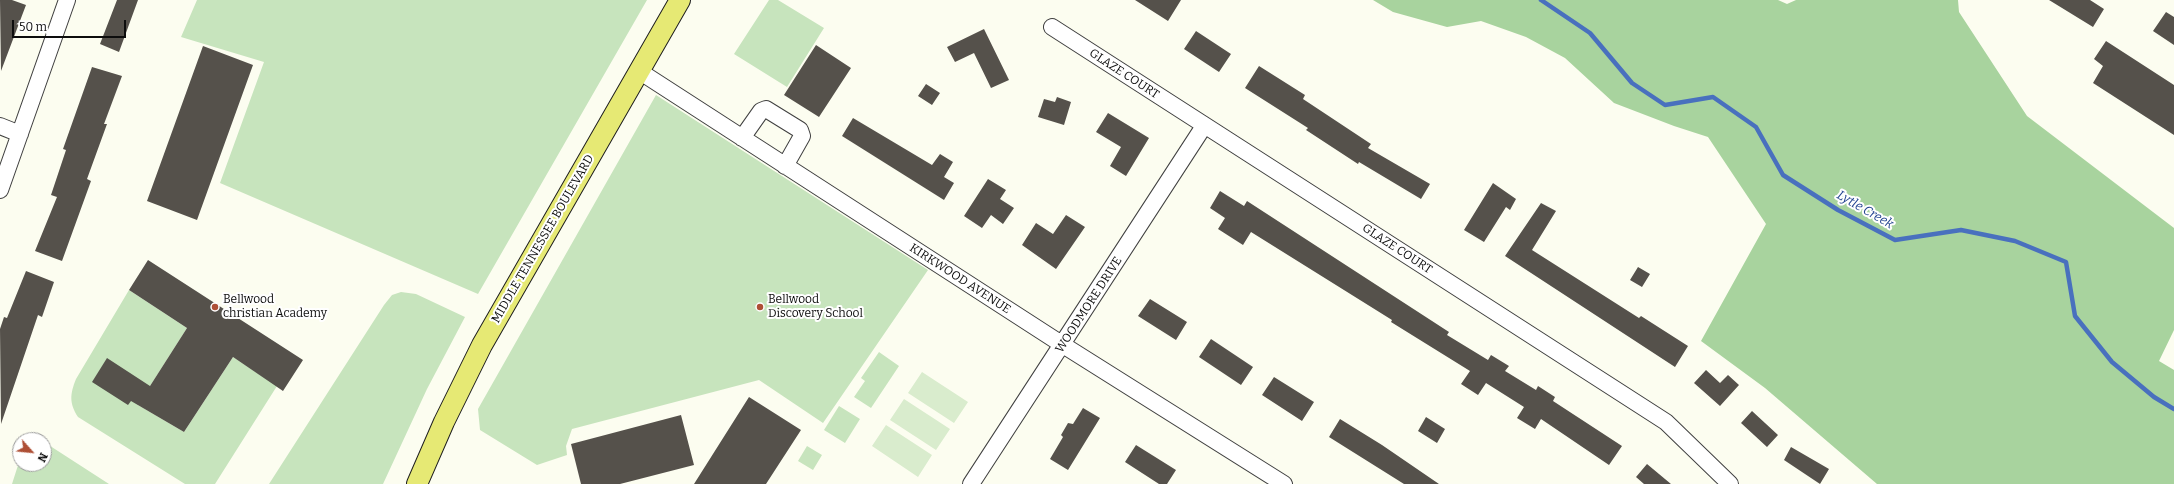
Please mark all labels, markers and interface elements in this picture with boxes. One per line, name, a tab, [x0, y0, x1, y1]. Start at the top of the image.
scale bar	[14, 12, 128, 38]
text: 50 m	[19, 20, 47, 34]
street label: GLAZE COURT	[1086, 46, 1162, 102]
street label: MIDDLE TENNESSEE BOULEVARD	[489, 152, 597, 326]
water label: Lytle Creek	[1834, 187, 1896, 233]
street label: GLAZE COURT	[1359, 221, 1435, 277]
street label: KIRKWOOD AVENUE	[907, 241, 1013, 317]
street label: WOODMORE DRIVE	[1053, 254, 1125, 356]
place label: Bellwood christian Academy	[223, 293, 327, 321]
place label: Bellwood Discovery School	[768, 293, 863, 321]
marker: Bellwood christian Academy	[210, 302, 220, 312]
marker: Bellwood Discovery School	[755, 302, 765, 312]
north arrow	[12, 432, 52, 472]
text: N	[35, 450, 50, 464]

